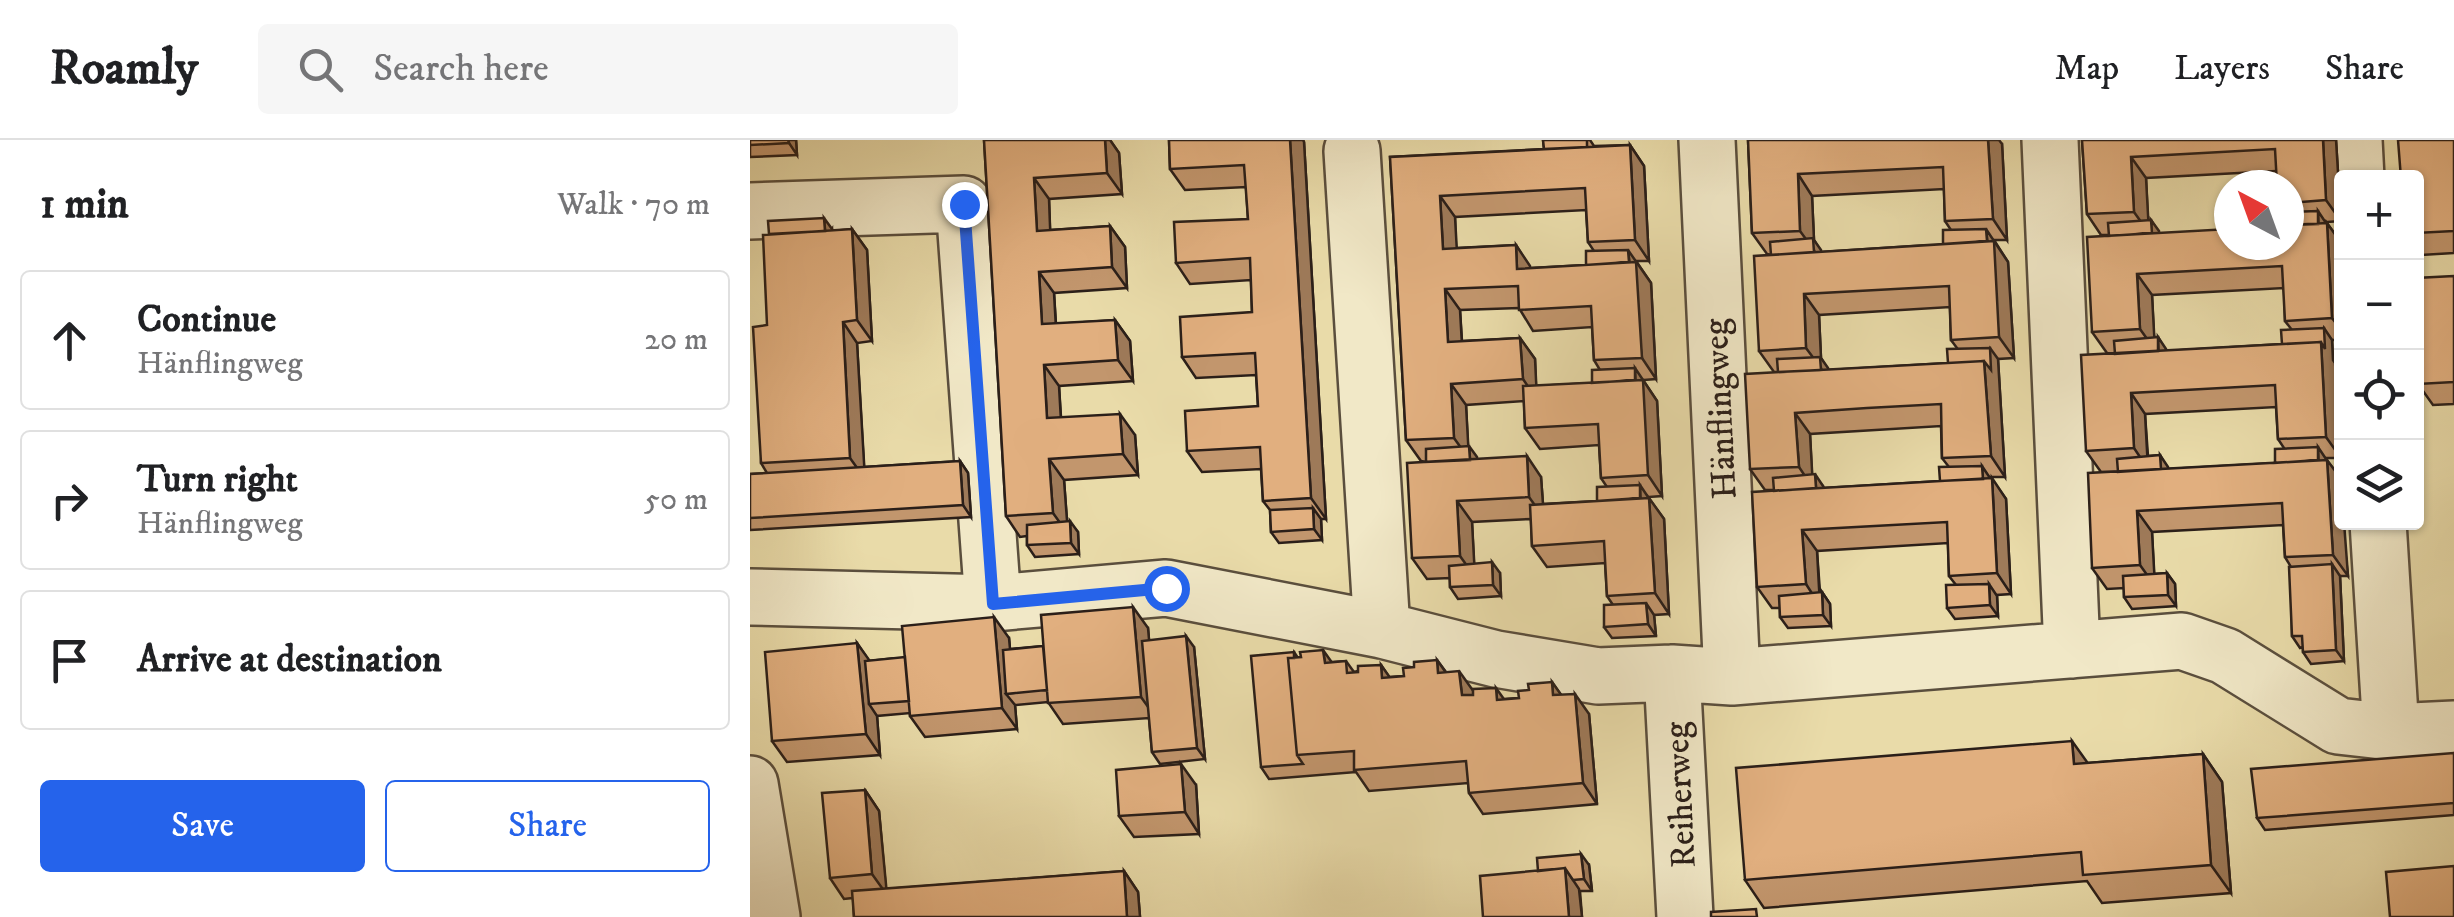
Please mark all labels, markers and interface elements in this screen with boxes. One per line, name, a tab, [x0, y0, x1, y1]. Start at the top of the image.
search box	[258, 24, 958, 114]
text: Roamly	[50, 39, 198, 99]
icon: search	[293, 42, 348, 97]
text: Search here	[373, 45, 549, 93]
text: Map	[2055, 47, 2119, 91]
text: Layers	[2174, 47, 2270, 91]
text: Share	[2325, 47, 2404, 91]
north arrow	[2214, 170, 2304, 260]
map controls	[2334, 170, 2424, 530]
button: +	[2334, 170, 2424, 260]
text: 1 min	[40, 179, 129, 231]
route end	[942, 182, 988, 228]
text: Walk · 70 m	[557, 185, 710, 225]
button: −	[2334, 260, 2424, 350]
text: Continue	[137, 296, 276, 344]
icon: ahead	[42, 313, 97, 368]
street label: Hänflingweg	[1694, 316, 1748, 501]
text: 20 m	[644, 320, 708, 360]
text: Hänflingweg	[137, 344, 303, 384]
button: locate	[2334, 350, 2424, 440]
button: layers	[2334, 440, 2424, 530]
text: Turn right	[137, 456, 298, 504]
icon: right	[42, 473, 97, 528]
text: 50 m	[644, 480, 708, 520]
text: Hänflingweg	[137, 504, 303, 544]
route start	[1144, 566, 1190, 612]
icon: arrive	[42, 633, 97, 688]
text: Arrive at destination	[137, 636, 442, 684]
street label: Reiherweg	[1655, 720, 1707, 869]
button: Save	[40, 780, 365, 872]
button: Share	[385, 780, 710, 872]

